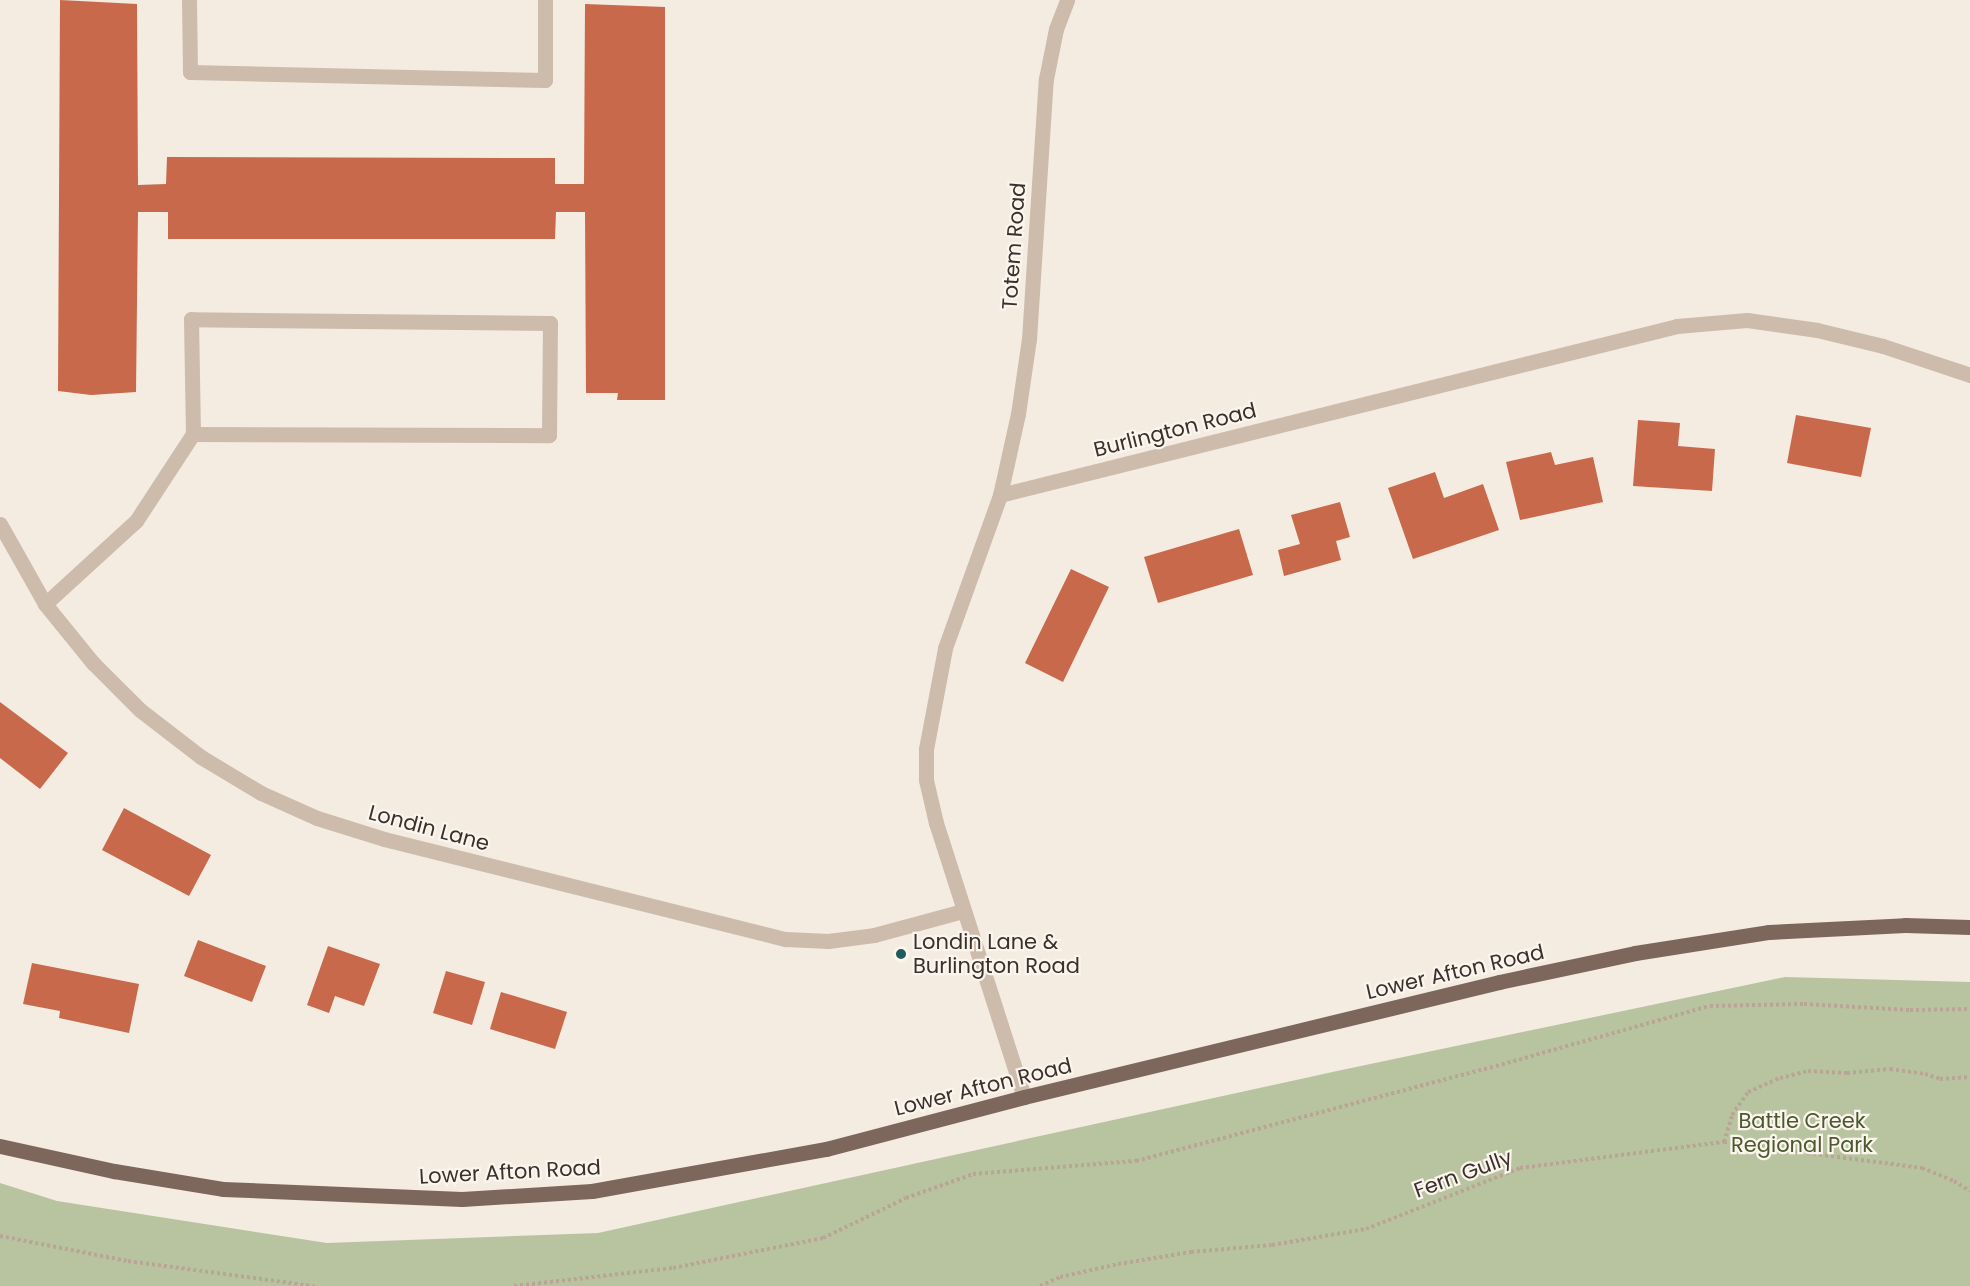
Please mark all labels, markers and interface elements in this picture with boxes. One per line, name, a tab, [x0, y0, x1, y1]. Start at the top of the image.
street label: Totem Road	[997, 182, 1031, 310]
street label: Burlington Road	[1091, 398, 1259, 462]
street label: Londin Lane	[366, 800, 492, 856]
place label: Londin Lane & Burlington Road	[913, 929, 1080, 979]
street label: Lower Afton Road	[1364, 939, 1546, 1005]
marker: Londin Lane & Burlington Road	[894, 947, 908, 961]
street label: Lower Afton Road	[892, 1053, 1074, 1121]
park label: Battle Creek Regional Park	[1731, 1108, 1873, 1158]
street label: Fern Gully	[1411, 1145, 1515, 1203]
street label: Lower Afton Road	[418, 1155, 602, 1189]

